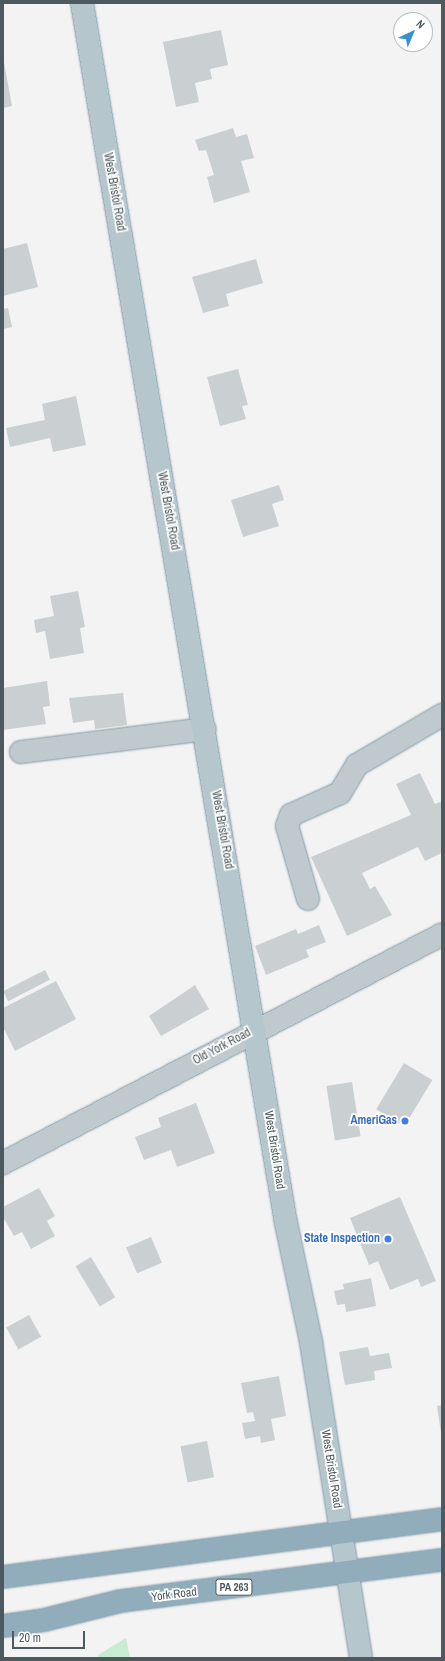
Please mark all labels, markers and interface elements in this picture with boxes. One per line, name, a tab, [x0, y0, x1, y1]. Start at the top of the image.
north arrow	[393, 12, 433, 52]
text: N	[413, 17, 428, 31]
street label: West Bristol Road	[100, 152, 128, 232]
street label: West Bristol Road	[154, 471, 182, 551]
street label: West Bristol Road	[208, 790, 236, 870]
street label: Old York Road	[190, 1026, 254, 1068]
street label: West Bristol Road	[261, 1110, 287, 1190]
place label: AmeriGas	[351, 1114, 397, 1128]
marker: AmeriGas	[400, 1116, 410, 1126]
place label: State Inspection	[304, 1232, 380, 1246]
marker: State Inspection	[383, 1234, 393, 1244]
street label: West Bristol Road	[318, 1429, 344, 1509]
road number: PA 263	[215, 1578, 253, 1596]
street label: York Road	[150, 1585, 198, 1605]
scale bar	[14, 1623, 87, 1649]
text: 20 m	[19, 1630, 41, 1646]

